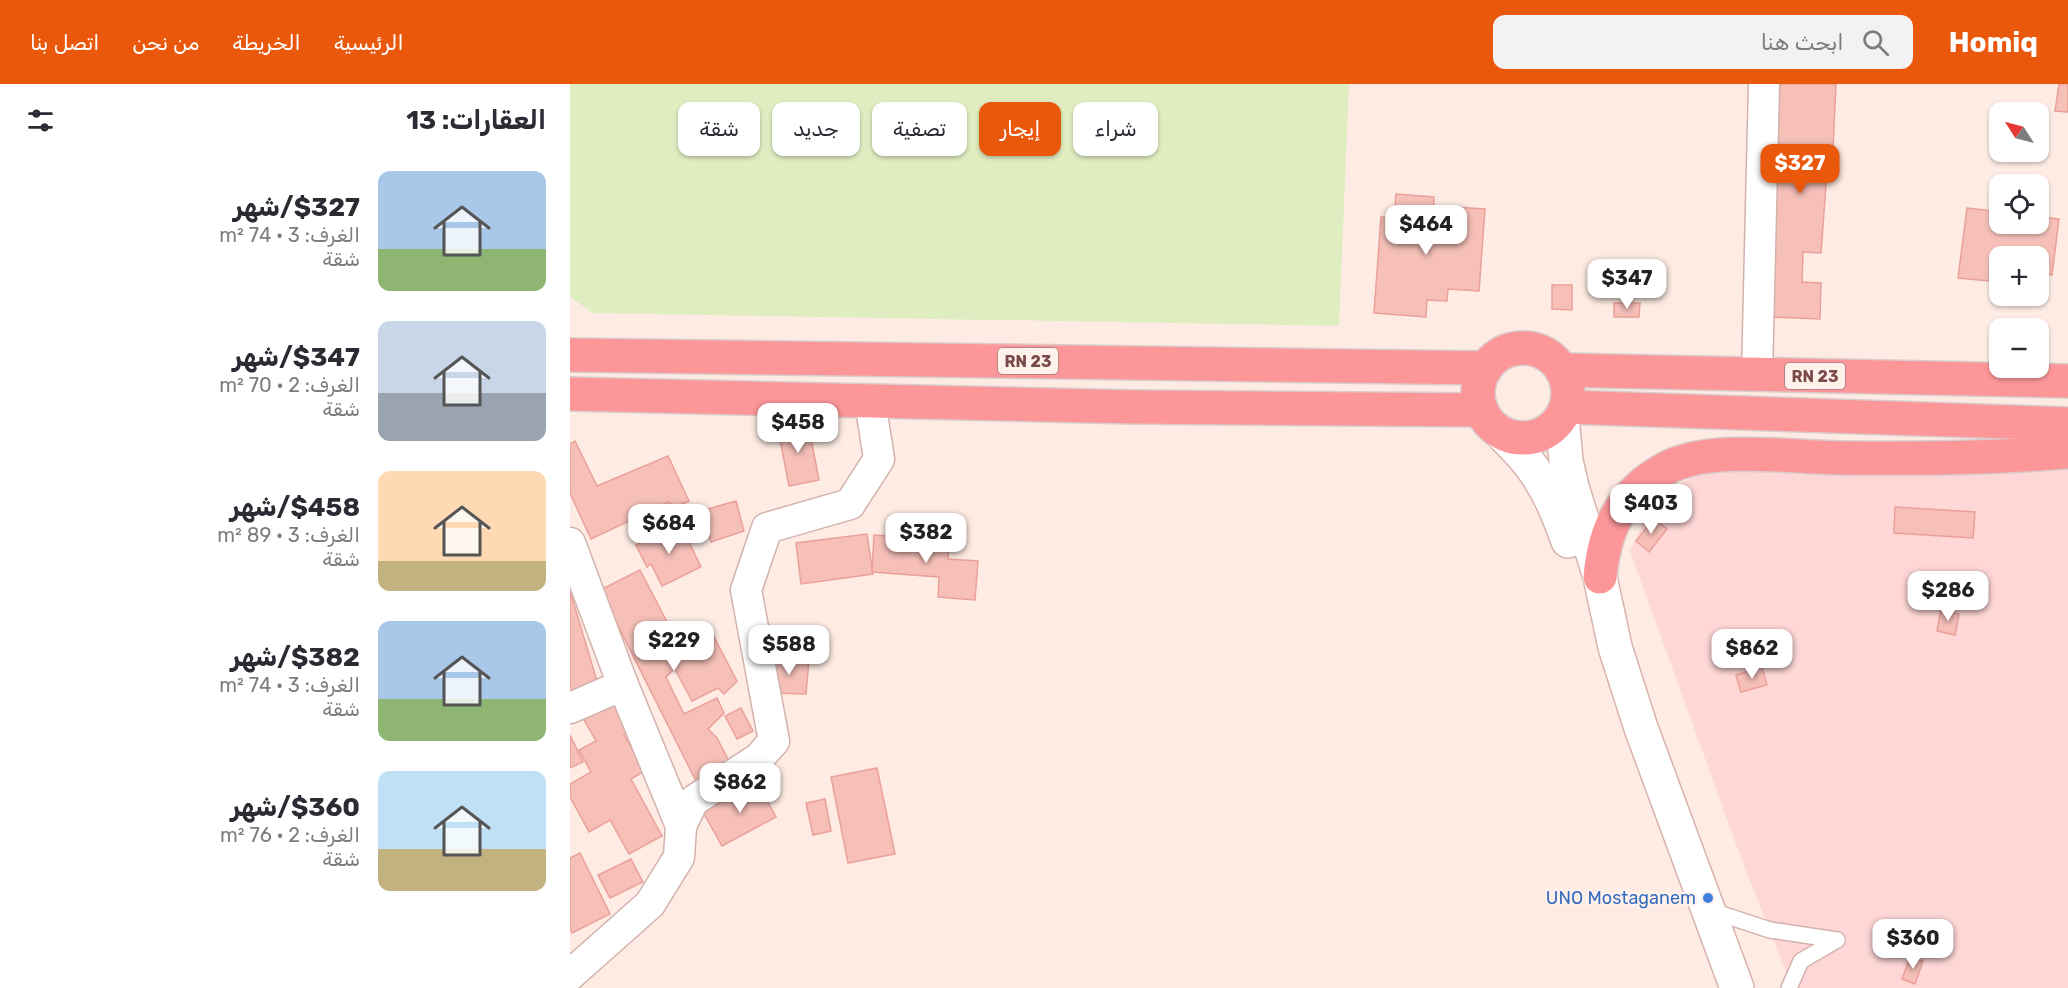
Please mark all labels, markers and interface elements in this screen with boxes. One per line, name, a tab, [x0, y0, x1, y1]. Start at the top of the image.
search box	[1493, 15, 1913, 69]
icon: search	[1859, 26, 1892, 59]
text: Homiq	[1949, 26, 2038, 59]
text: ابحث هنا	[1761, 29, 1844, 56]
text: اتصل بنا	[30, 30, 99, 55]
text: من نحن	[132, 30, 199, 55]
text: الخريطة	[232, 30, 301, 55]
text: الرئيسية	[334, 30, 404, 55]
chip: شقة	[678, 102, 760, 156]
chip: جديد	[772, 102, 860, 156]
chip: تصفية	[872, 102, 967, 156]
chip: إيجار	[979, 102, 1061, 156]
chip: شراء	[1073, 102, 1158, 156]
north arrow	[1989, 102, 2049, 162]
map controls	[1989, 102, 2049, 378]
icon: filters	[24, 104, 57, 137]
text: العقارات: 13	[406, 105, 546, 136]
pin: $327	[1764, 144, 1836, 195]
text: $327	[1775, 151, 1826, 175]
button: locate	[1989, 174, 2049, 234]
text: $327/شهر	[233, 192, 360, 223]
icon: home	[426, 195, 498, 267]
pin: $464	[1390, 205, 1462, 256]
text: $464	[1399, 212, 1453, 236]
text: الغرف: 3 · 74 m²	[219, 223, 360, 247]
button: +	[1989, 246, 2049, 306]
text: شقة	[322, 247, 360, 271]
pin: $347	[1591, 259, 1663, 310]
text: $347	[1601, 266, 1653, 290]
button: −	[1989, 318, 2049, 378]
text: $347/شهر	[232, 342, 360, 373]
icon: home	[426, 345, 498, 417]
road number: RN 23	[998, 348, 1058, 374]
road number: RN 23	[1785, 363, 1845, 389]
text: الغرف: 2 · 70 m²	[219, 373, 360, 397]
text: شقة	[322, 397, 360, 421]
pin: $458	[762, 403, 834, 454]
text: $458	[771, 410, 825, 434]
pin: $403	[1615, 484, 1687, 535]
text: $403	[1624, 491, 1678, 515]
text: $458/شهر	[230, 492, 360, 523]
icon: home	[426, 495, 498, 567]
pin: $684	[633, 504, 705, 555]
text: $684	[642, 511, 696, 535]
pin: $382	[890, 513, 962, 564]
text: $382	[899, 520, 953, 544]
text: الغرف: 3 · 89 m²	[217, 523, 360, 547]
text: شقة	[322, 547, 360, 571]
pin: $286	[1912, 571, 1984, 622]
text: $286	[1922, 578, 1974, 602]
pin: $229	[638, 621, 710, 672]
pin: $588	[753, 625, 825, 676]
text: $229	[648, 628, 700, 652]
pin: $862	[1716, 629, 1788, 680]
text: $588	[762, 632, 816, 656]
text: $862	[1726, 636, 1778, 660]
text: $382/شهر	[231, 642, 360, 673]
icon: home	[426, 645, 498, 717]
text: الغرف: 3 · 74 m²	[219, 673, 360, 697]
text: شقة	[322, 697, 360, 721]
pin: $862	[704, 763, 776, 814]
text: $862	[714, 770, 766, 794]
text: $360/شهر	[230, 792, 360, 823]
icon: home	[426, 795, 498, 867]
text: الغرف: 2 · 76 m²	[220, 823, 360, 847]
text: شقة	[322, 847, 360, 871]
place label: UNO Mostaganem	[1546, 887, 1696, 909]
marker: UNO Mostaganem	[1701, 891, 1715, 905]
pin: $360	[1877, 919, 1949, 970]
text: $360	[1886, 926, 1940, 950]

